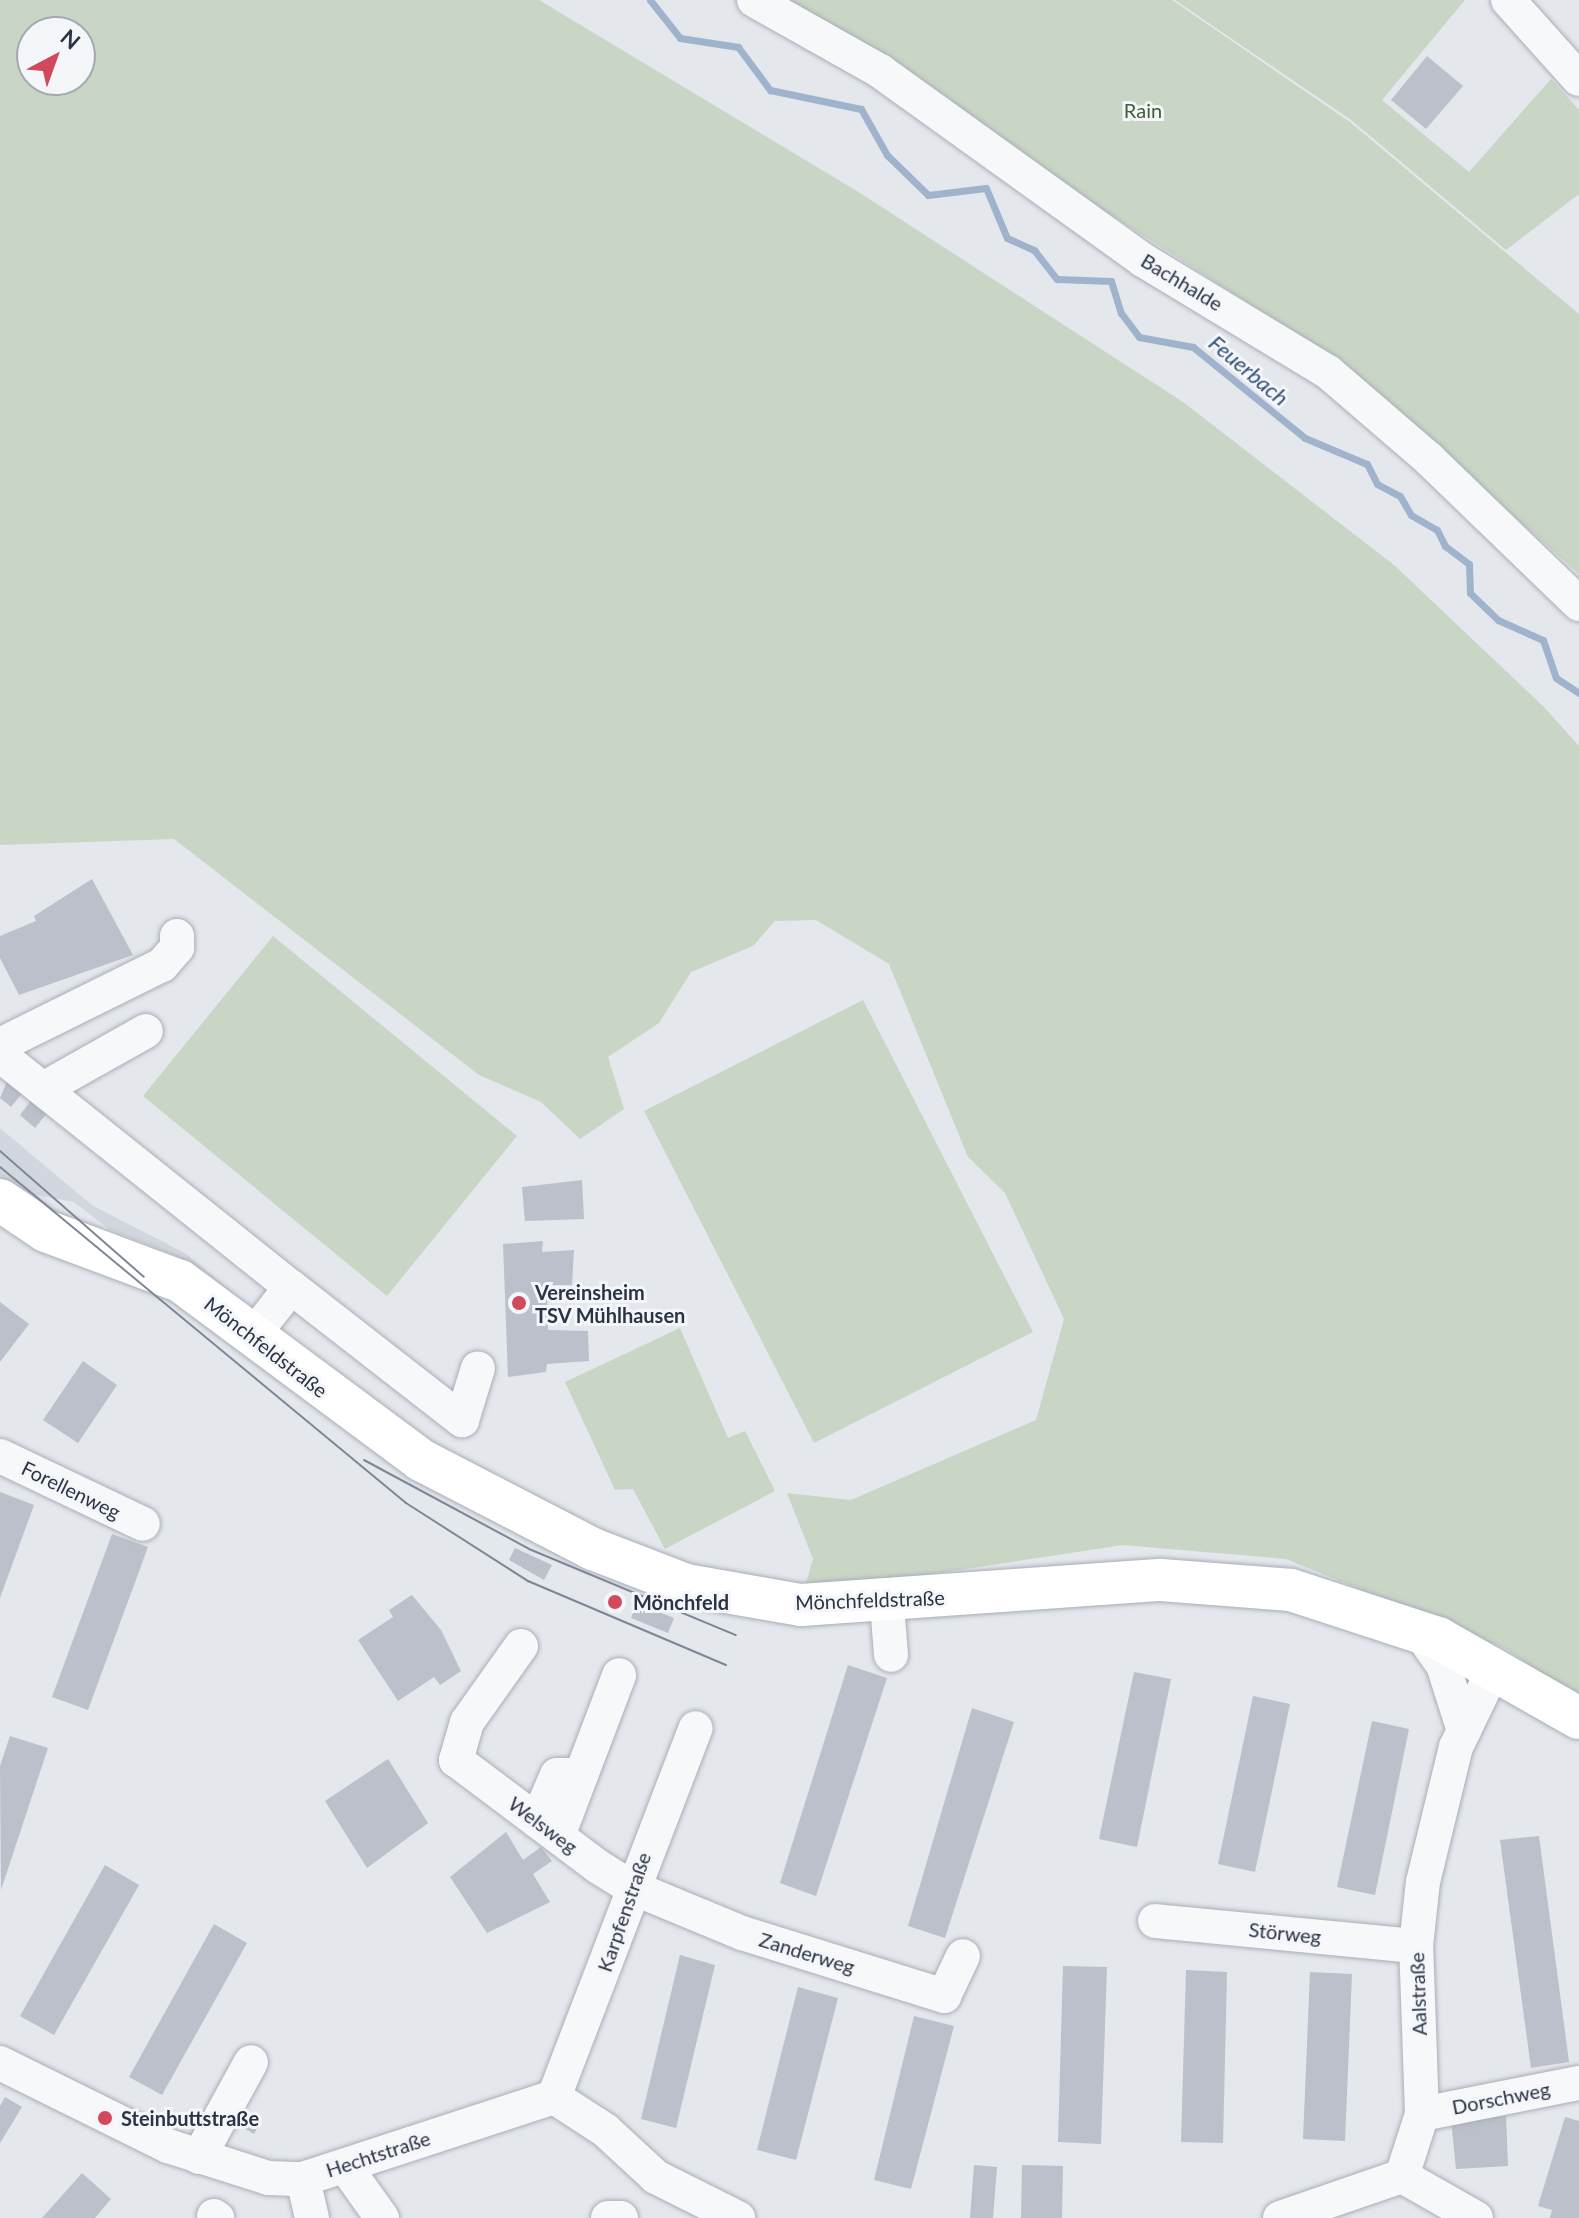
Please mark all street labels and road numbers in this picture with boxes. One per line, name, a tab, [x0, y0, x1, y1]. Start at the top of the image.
street label: Bachhalde	[1137, 248, 1227, 316]
street label: Mönchfeldstraße	[200, 1292, 332, 1402]
street label: Forellenweg	[18, 1456, 124, 1524]
street label: Mönchfeldstraße	[795, 1585, 945, 1615]
street label: Welsweg	[504, 1791, 582, 1859]
street label: Karpfenstraße	[592, 1849, 656, 1975]
street label: Störweg	[1248, 1917, 1322, 1949]
street label: Zanderweg	[756, 1927, 858, 1979]
street label: Aalstraße	[1405, 1952, 1431, 2036]
street label: Dorschweg	[1450, 2077, 1552, 2119]
street label: Hechtstraße	[323, 2126, 433, 2182]

